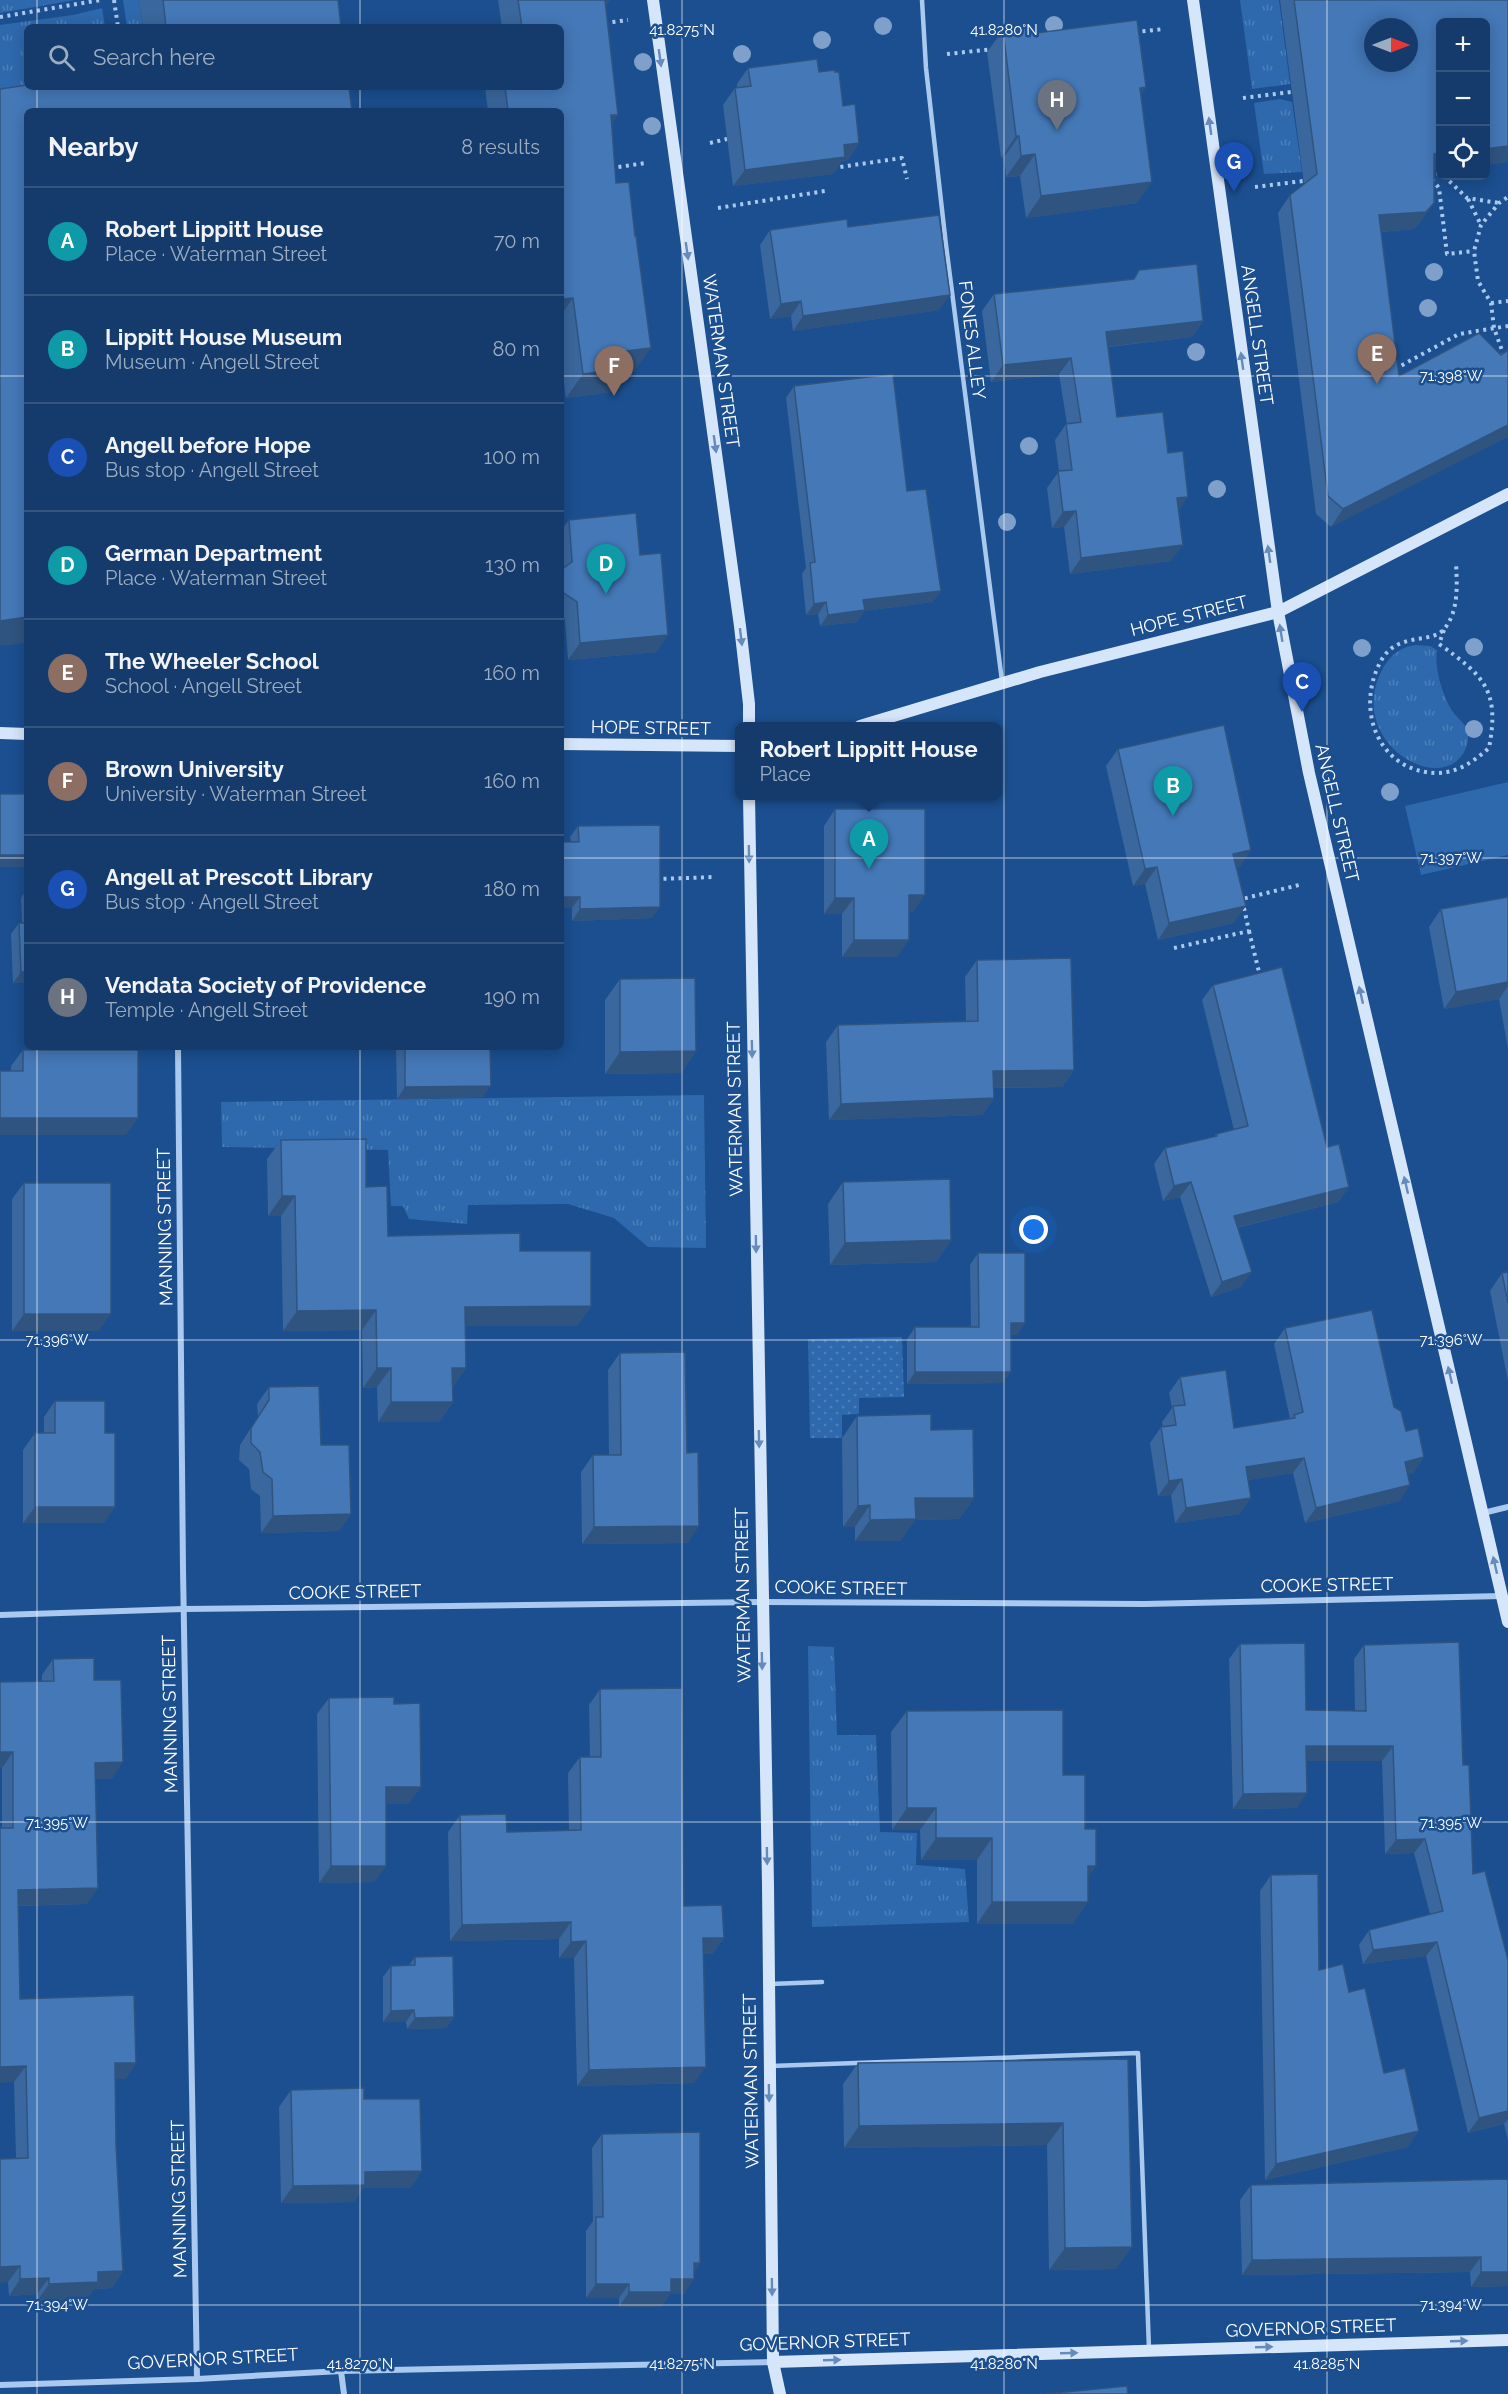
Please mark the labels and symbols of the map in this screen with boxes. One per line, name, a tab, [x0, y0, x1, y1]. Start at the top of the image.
north arrow	[1364, 18, 1418, 72]
text: 41.8275°N	[649, 21, 715, 39]
text: 41.8280°N	[970, 21, 1038, 39]
one-way arrow	[656, 49, 665, 68]
pin: H	[1038, 80, 1076, 130]
one-way arrow	[1206, 117, 1215, 136]
pin: G	[1214, 142, 1254, 192]
one-way arrow	[683, 242, 692, 261]
street label: ANGELL STREET	[1237, 263, 1278, 406]
street label: WATERMAN STREET	[699, 273, 744, 449]
street label: FONES ALLEY	[955, 279, 990, 401]
pin: E	[1358, 334, 1396, 384]
pin: F	[594, 346, 634, 396]
one-way arrow	[1238, 351, 1247, 370]
text: 71.398°W	[1420, 367, 1483, 385]
one-way arrow	[710, 435, 719, 454]
pin: D	[586, 544, 626, 594]
one-way arrow	[1265, 545, 1274, 564]
street label: HOPE STREET	[1128, 591, 1250, 640]
one-way arrow	[1276, 623, 1285, 642]
one-way arrow	[736, 628, 746, 647]
pin: C	[1282, 662, 1322, 712]
street label: HOPE STREET	[591, 716, 711, 739]
street label: ANGELL STREET	[1311, 742, 1364, 884]
pin: B	[1154, 766, 1192, 816]
pin: A	[850, 820, 888, 869]
one-way arrow	[745, 844, 754, 863]
text: 71.397°W	[1420, 849, 1482, 867]
one-way arrow	[1356, 986, 1366, 1005]
street label: WATERMAN STREET	[722, 1021, 747, 1197]
one-way arrow	[747, 1039, 757, 1058]
street label: MANNING STREET	[153, 1148, 176, 1306]
one-way arrow	[1401, 1175, 1410, 1194]
your location	[1019, 1215, 1048, 1244]
one-way arrow	[751, 1234, 760, 1253]
text: 71.396°W	[26, 1331, 89, 1349]
text: 71.396°W	[1420, 1331, 1483, 1349]
one-way arrow	[1445, 1366, 1455, 1384]
one-way arrow	[754, 1429, 764, 1448]
street label: WATERMAN STREET	[730, 1507, 755, 1683]
one-way arrow	[1489, 1556, 1499, 1574]
street label: COOKE STREET	[1260, 1573, 1394, 1596]
street label: COOKE STREET	[774, 1576, 908, 1599]
street label: COOKE STREET	[288, 1580, 422, 1603]
street label: MANNING STREET	[158, 1635, 181, 1793]
one-way arrow	[758, 1651, 767, 1670]
text: 71.395°W	[26, 1814, 88, 1832]
text: 71.395°W	[1420, 1814, 1482, 1832]
one-way arrow	[762, 1846, 772, 1865]
street label: WATERMAN STREET	[738, 1993, 763, 2169]
one-way arrow	[764, 2083, 774, 2102]
street label: MANNING STREET	[167, 2120, 190, 2278]
one-way arrow	[767, 2278, 777, 2297]
text: 71.394°W	[26, 2296, 88, 2314]
text: 71.394°W	[1420, 2296, 1482, 2314]
street label: GOVERNOR STREET	[1225, 2314, 1397, 2341]
street label: GOVERNOR STREET	[739, 2328, 911, 2355]
one-way arrow	[1449, 2337, 1468, 2346]
one-way arrow	[1254, 2343, 1273, 2352]
street label: GOVERNOR STREET	[127, 2344, 299, 2373]
one-way arrow	[1059, 2348, 1078, 2357]
text: 41.8270°N	[327, 2355, 393, 2373]
text: 41.8275°N	[649, 2355, 715, 2373]
text: 41.8280°N	[970, 2355, 1038, 2373]
text: 41.8285°N	[1294, 2355, 1360, 2373]
one-way arrow	[822, 2356, 841, 2365]

